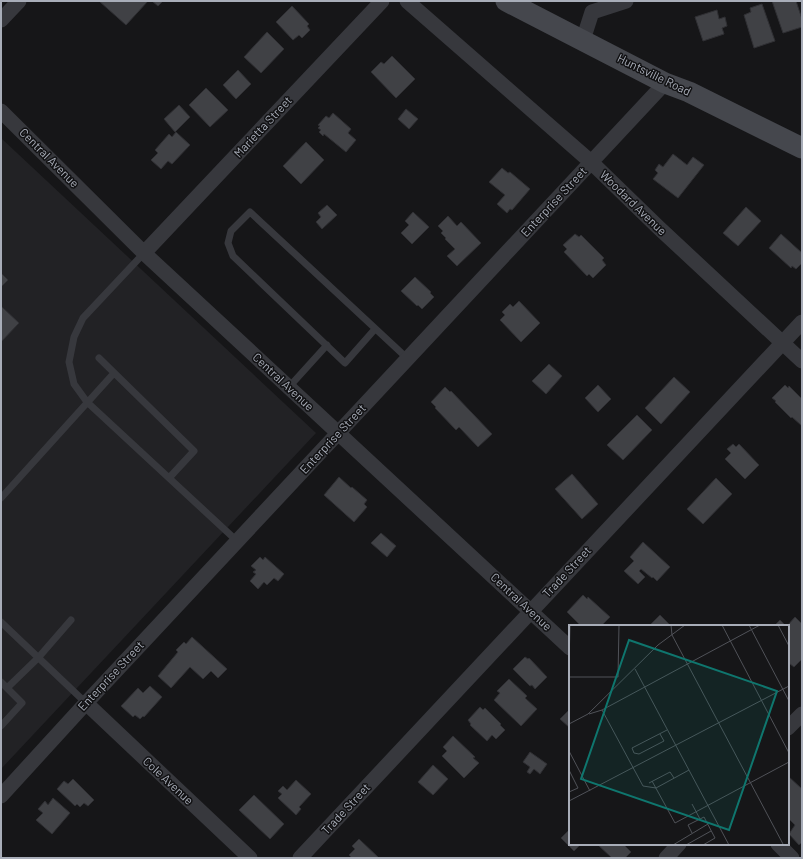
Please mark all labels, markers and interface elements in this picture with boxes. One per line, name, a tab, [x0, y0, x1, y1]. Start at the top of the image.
street label: Huntsville Road	[615, 50, 694, 98]
street label: Marietta Street	[230, 93, 294, 160]
street label: Central Avenue	[17, 125, 82, 190]
street label: Enterprise Street	[517, 164, 589, 239]
street label: Woodard Avenue	[598, 167, 670, 238]
street label: Central Avenue	[250, 349, 317, 413]
street label: Enterprise Street	[296, 401, 368, 476]
street label: Trade Street	[539, 543, 593, 600]
street label: Central Avenue	[488, 569, 555, 633]
inset map	[569, 625, 789, 845]
street label: Enterprise Street	[74, 638, 146, 713]
street label: Cole Avenue	[141, 753, 197, 807]
street label: Trade Street	[318, 780, 372, 837]

